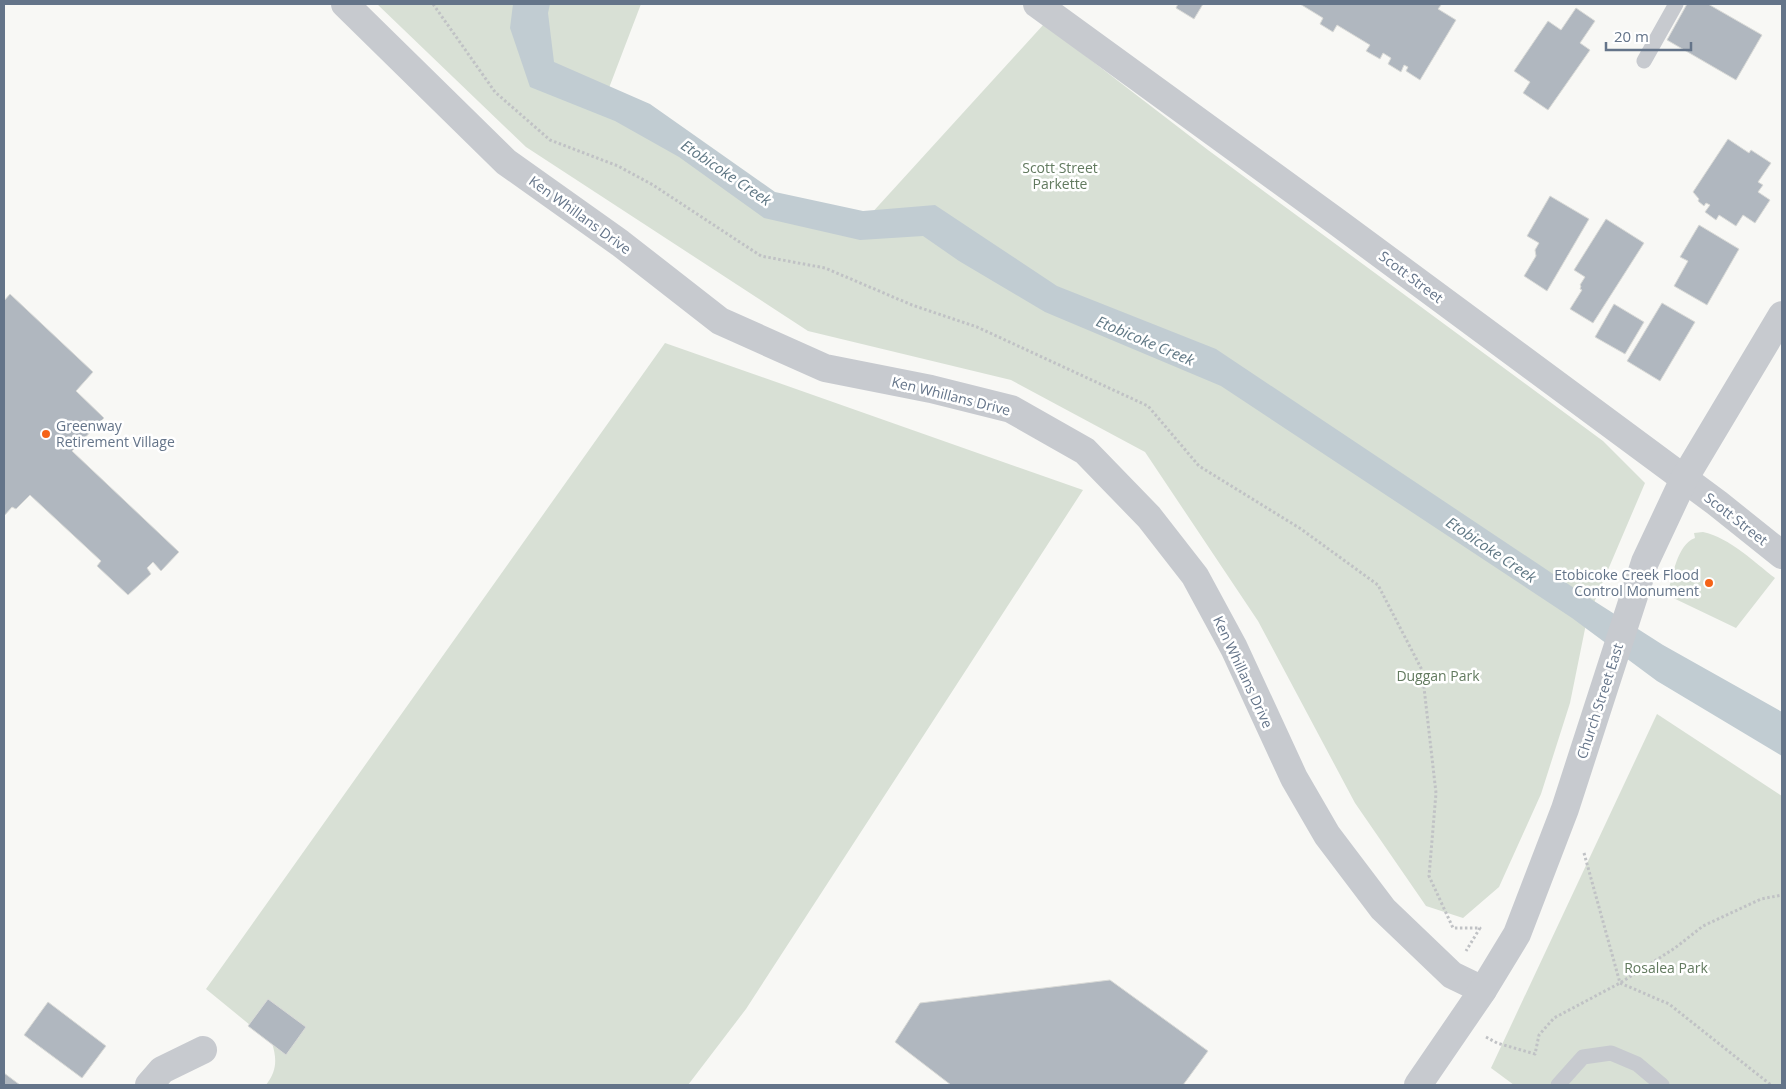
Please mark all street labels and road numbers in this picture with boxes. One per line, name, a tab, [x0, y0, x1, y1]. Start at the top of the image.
street label: Ken Whillans Drive	[525, 171, 635, 258]
street label: Scott Street	[1375, 246, 1447, 307]
street label: Ken Whillans Drive	[890, 372, 1013, 419]
street label: Scott Street	[1701, 488, 1772, 549]
street label: Ken Whillans Drive	[1209, 613, 1278, 731]
street label: Church Street East	[1572, 641, 1627, 761]

